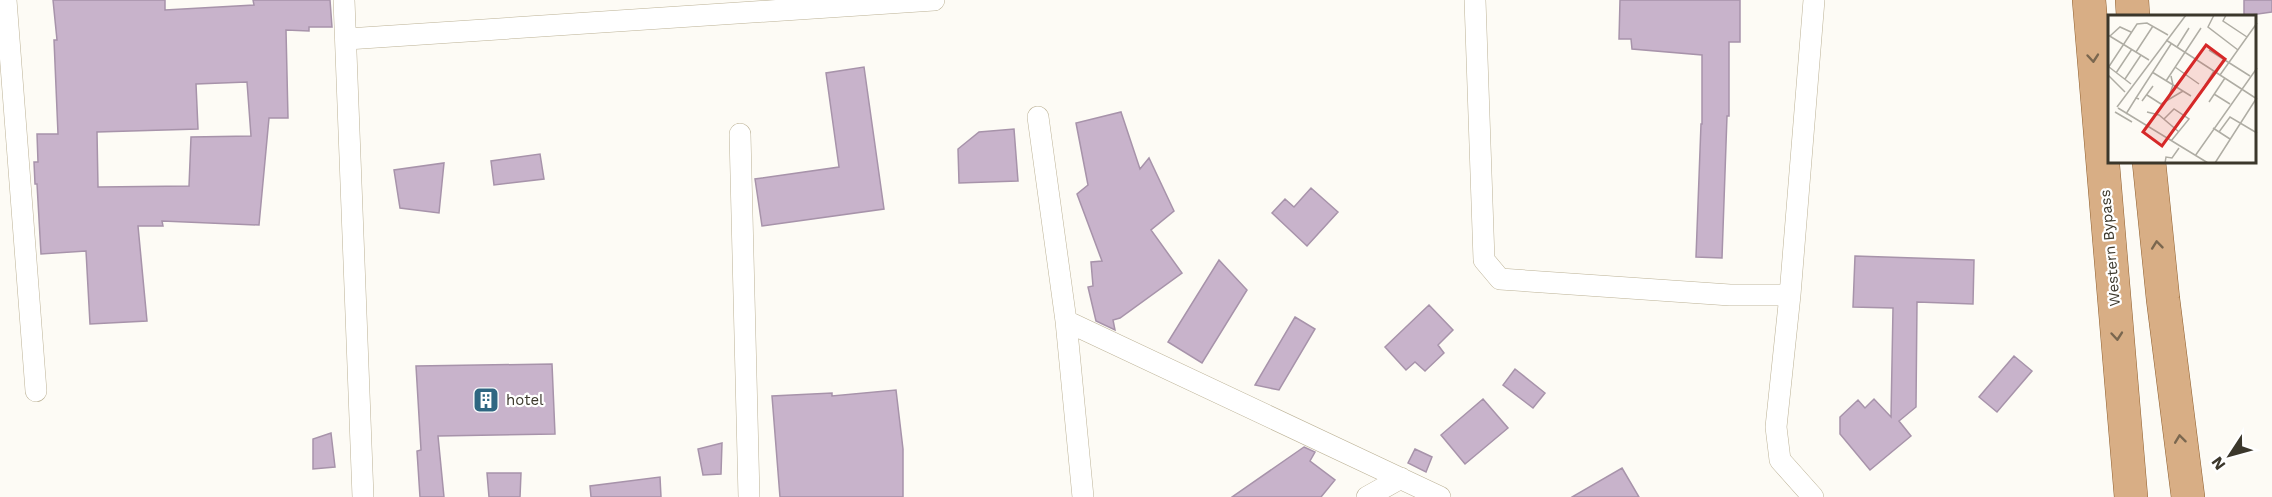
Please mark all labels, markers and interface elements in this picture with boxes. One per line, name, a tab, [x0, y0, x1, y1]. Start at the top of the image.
inset map	[2108, 15, 2257, 164]
one-way arrow	[2087, 54, 2100, 63]
street label: Western Bypass	[2096, 189, 2124, 307]
one-way arrow	[2151, 241, 2164, 250]
one-way arrow	[2110, 332, 2123, 341]
building icon: hotel	[471, 385, 501, 415]
place label: hotel	[506, 391, 544, 409]
north arrow	[2200, 425, 2260, 485]
one-way arrow	[2175, 434, 2187, 444]
text: N	[2207, 453, 2229, 474]

